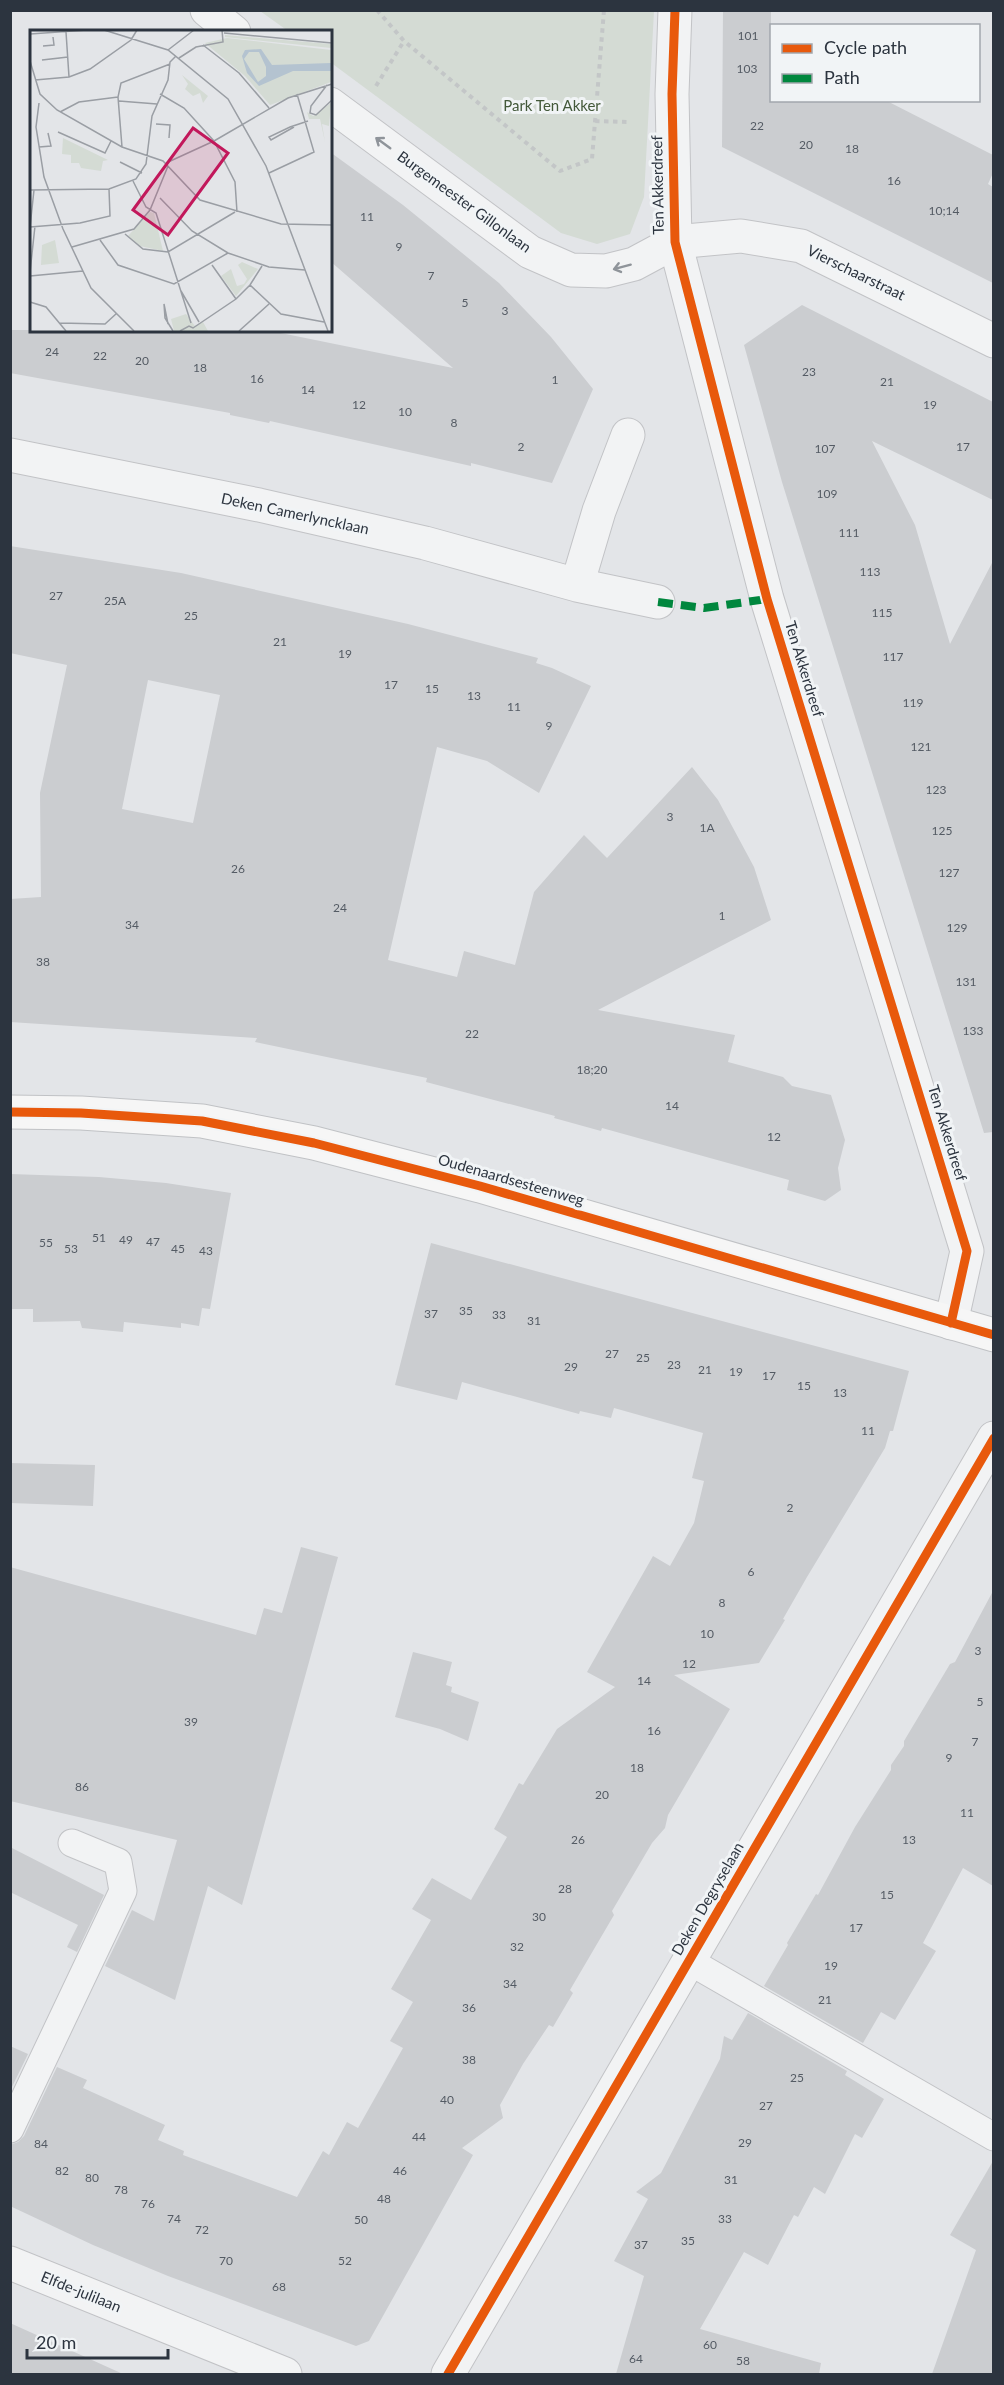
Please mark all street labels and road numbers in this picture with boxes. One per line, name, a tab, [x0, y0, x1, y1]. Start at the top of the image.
street label: Ten Akkerdreef	[647, 135, 667, 235]
street label: Burgemeester Gillonlaan	[394, 147, 535, 256]
street label: Vierschaarstraat	[804, 241, 909, 304]
street label: Deken Camerlyncklaan	[219, 489, 371, 538]
street label: Ten Akkerdreef	[782, 619, 828, 720]
street label: Ten Akkerdreef	[925, 1083, 971, 1184]
street label: Oudenaardsesteenweg	[436, 1150, 587, 1209]
street label: Deken Degryselaan	[667, 1839, 747, 1958]
street label: Elfde-julilaan	[39, 2267, 124, 2315]

